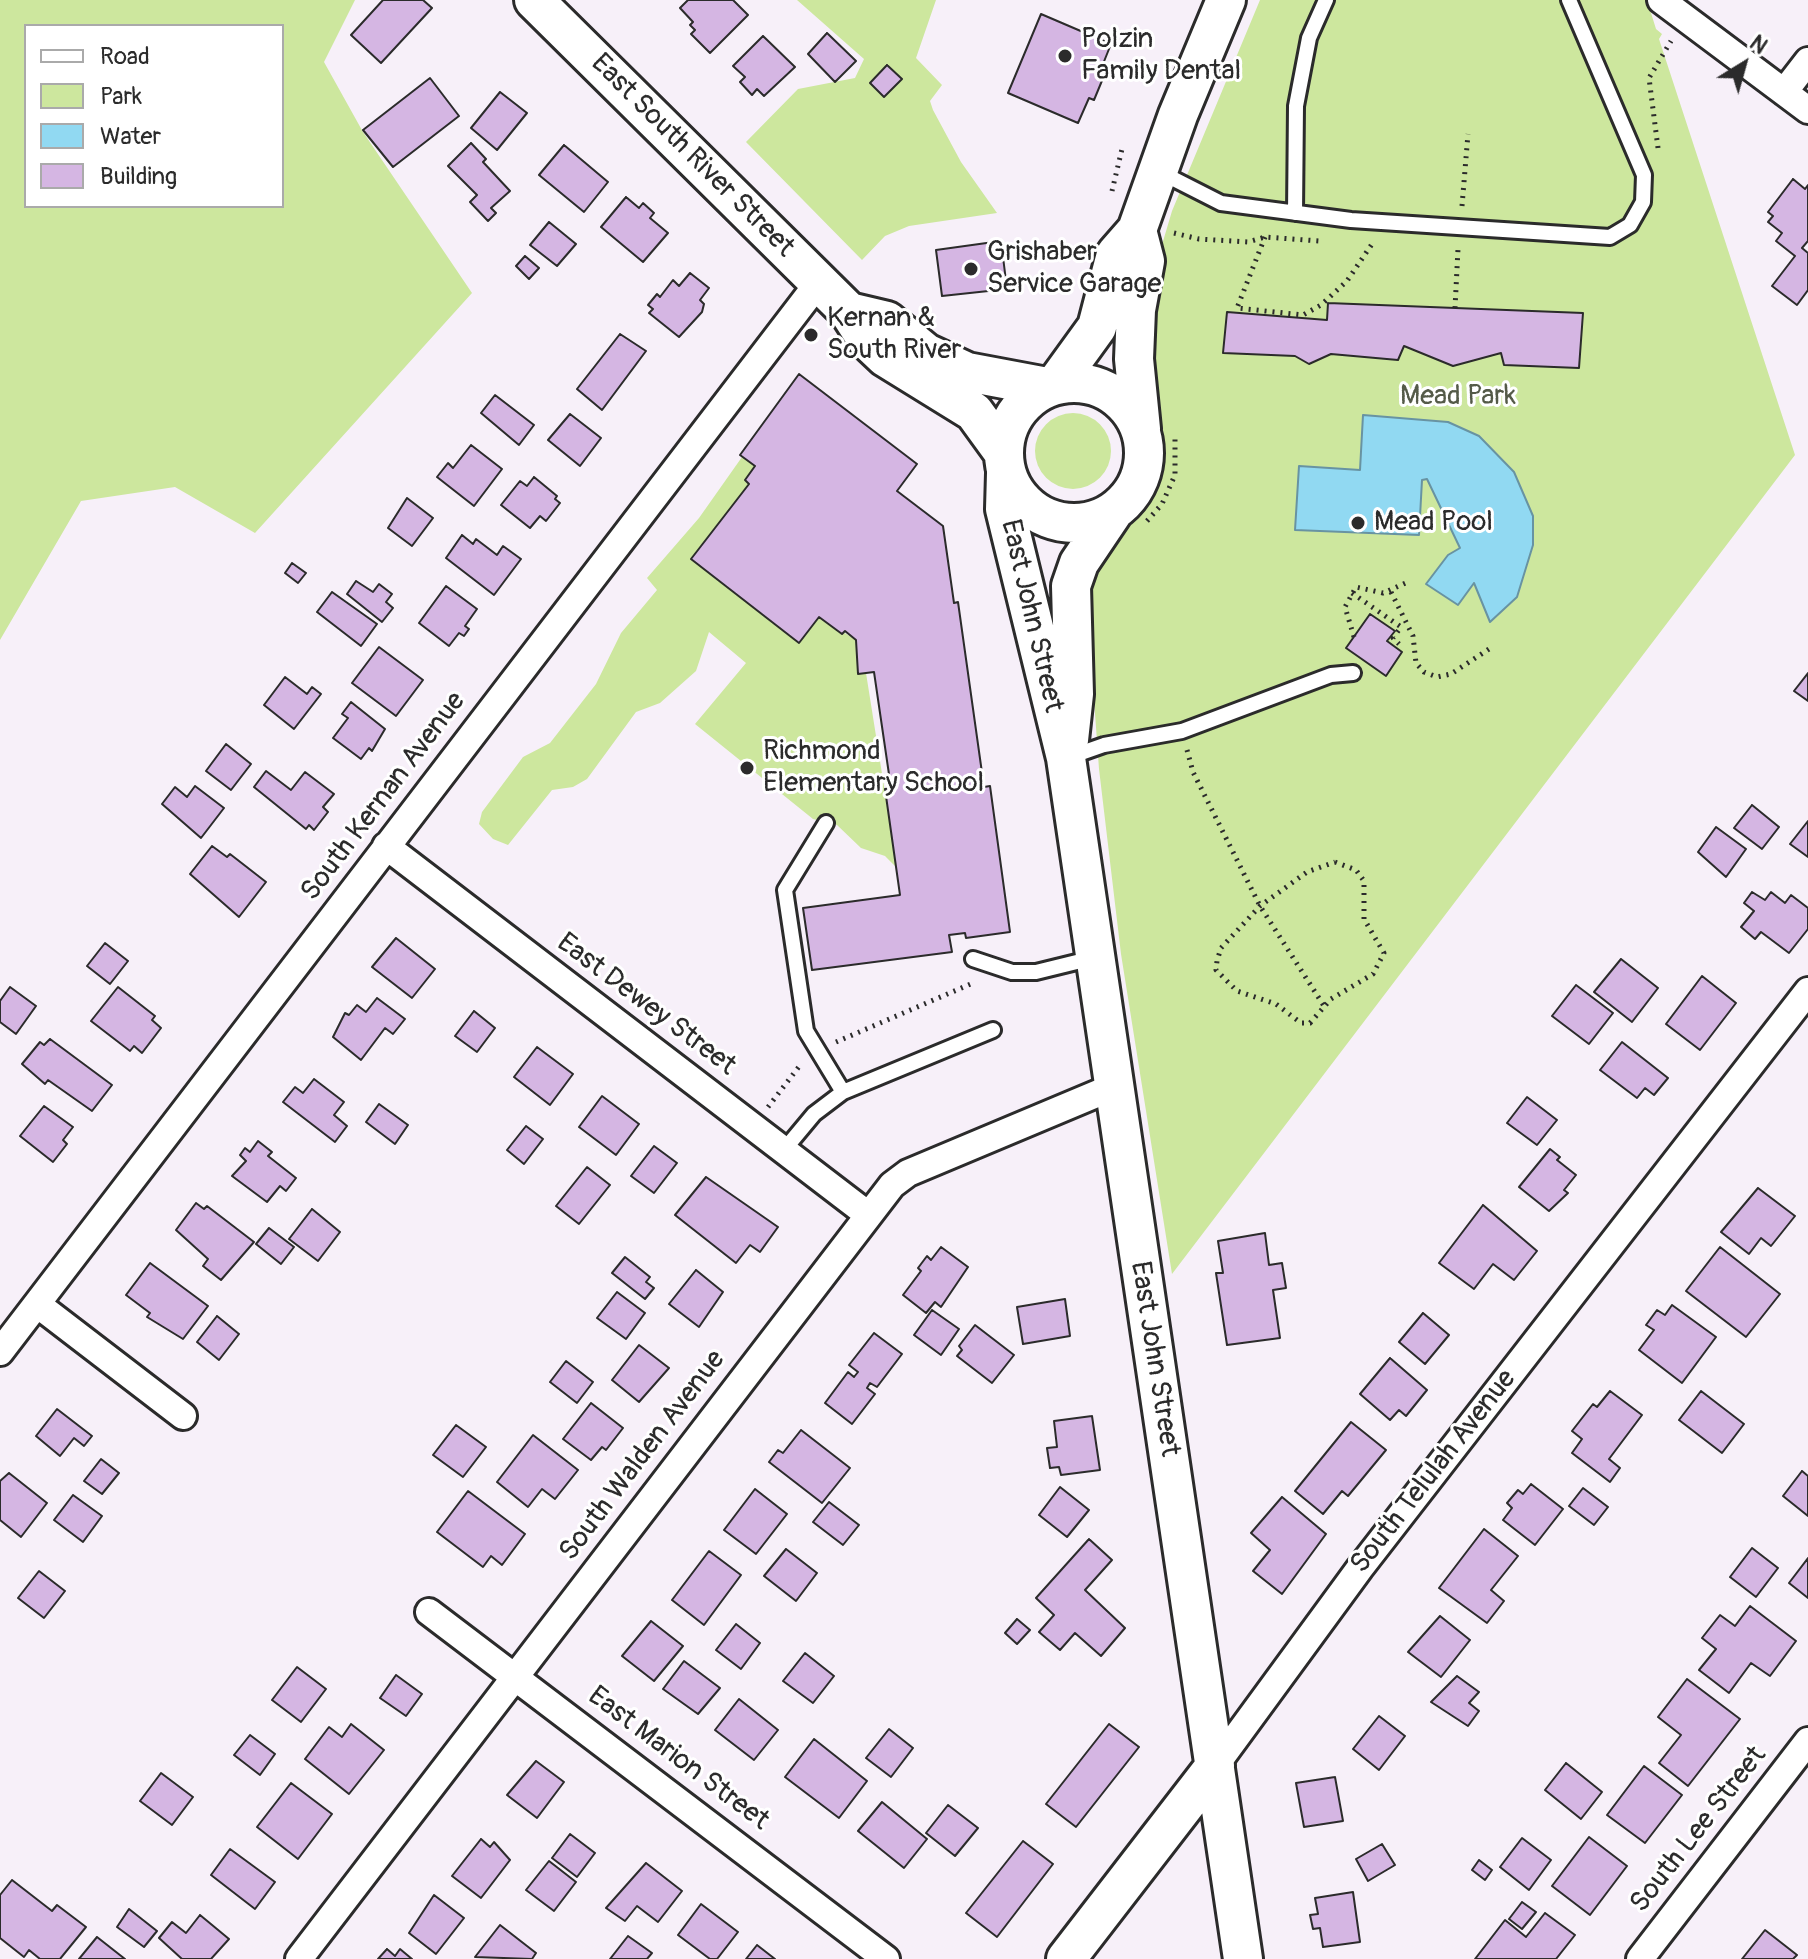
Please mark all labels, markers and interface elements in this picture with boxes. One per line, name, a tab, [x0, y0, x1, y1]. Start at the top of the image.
place label: Polzin Family Dental	[1081, 23, 1241, 89]
legend	[24, 24, 284, 208]
north arrow	[1704, 24, 1784, 104]
text: N	[1744, 29, 1773, 60]
text: Road	[100, 42, 150, 71]
street label: East South River Street	[583, 47, 801, 265]
marker: Polzin Family Dental	[1056, 47, 1074, 65]
text: Park	[100, 82, 142, 111]
text: Water	[100, 122, 161, 151]
text: Building	[100, 162, 177, 191]
place label: Grishaber Service Garage	[987, 236, 1161, 302]
marker: Grishaber Service Garage	[962, 260, 980, 278]
place label: Kernan & South River	[827, 302, 961, 368]
marker: Kernan & South River	[802, 326, 820, 344]
park label: Mead Park	[1400, 380, 1516, 414]
place label: Mead Pool	[1374, 506, 1493, 540]
marker: Mead Pool	[1349, 514, 1367, 532]
street label: East John Street	[992, 516, 1070, 716]
street label: South Kernan Avenue	[295, 686, 473, 908]
place label: Richmond Elementary School	[763, 735, 984, 801]
marker: Richmond Elementary School	[738, 759, 756, 777]
street label: East Dewey Street	[550, 927, 742, 1083]
street label: East John Street	[1122, 1259, 1186, 1459]
street label: South Walden Avenue	[553, 1344, 733, 1568]
street label: South Telulah Avenue	[1344, 1363, 1524, 1581]
street label: East Marion Street	[581, 1680, 775, 1838]
street label: South Lee Street	[1624, 1740, 1774, 1920]

